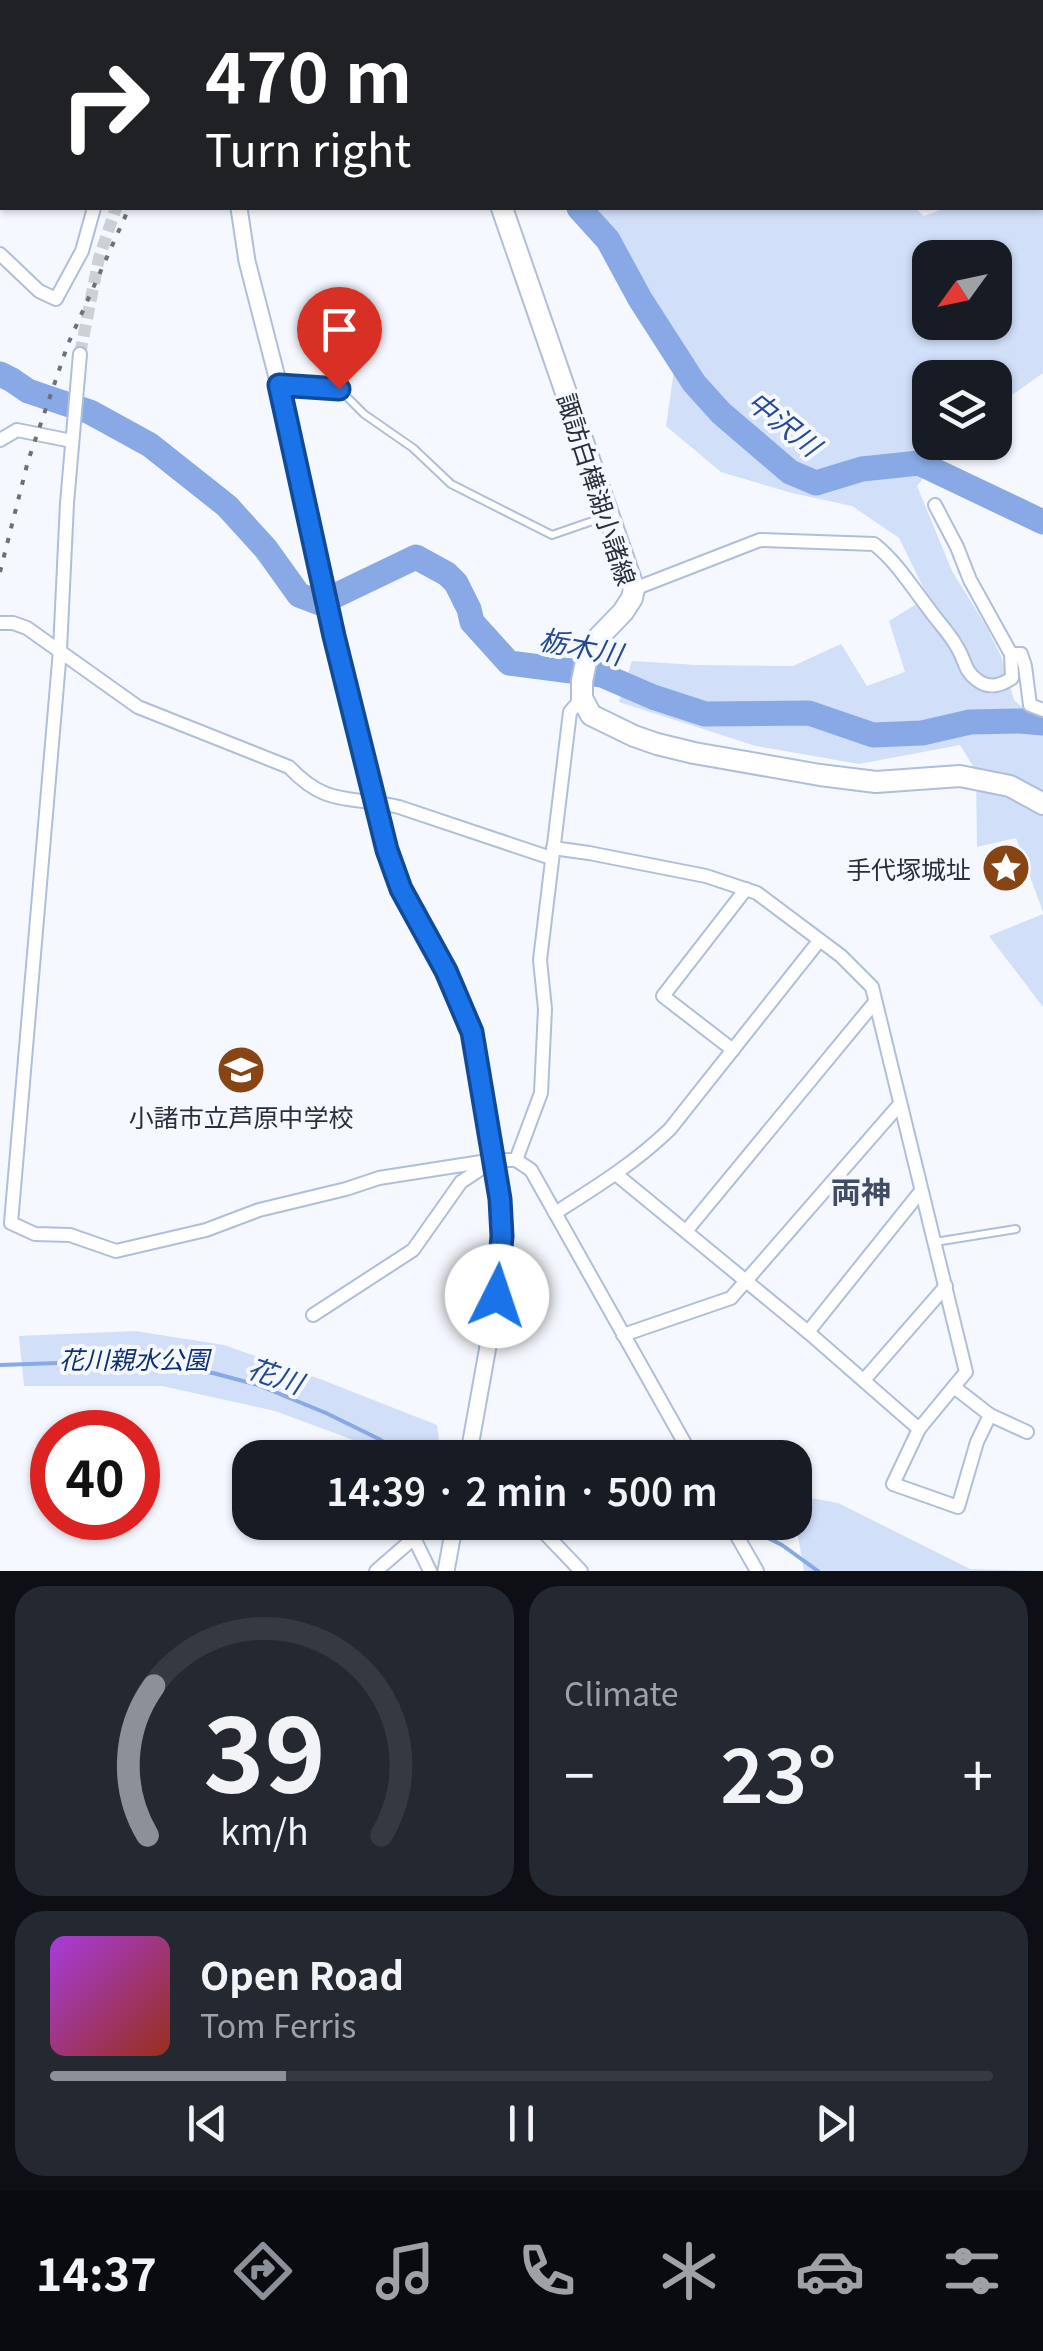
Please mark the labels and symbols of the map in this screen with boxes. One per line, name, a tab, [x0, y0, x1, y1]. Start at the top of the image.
north arrow	[912, 240, 1012, 340]
pin	[297, 287, 382, 390]
water label: 中沢川	[740, 380, 833, 466]
street label: 諏訪白樺湖小諸線	[550, 388, 646, 590]
water label: 栃木川	[536, 617, 629, 673]
place icon: 手代塚城址	[980, 842, 1032, 894]
place label: 手代塚城址	[846, 850, 971, 886]
school or university icon: 小諸市立芦原中学校	[215, 1044, 267, 1096]
place label: 小諸市立芦原中学校	[128, 1098, 354, 1134]
district label: 両神	[831, 1168, 891, 1212]
position arrow	[445, 1244, 549, 1348]
park label: 花川親水公園	[59, 1340, 212, 1376]
water label: 花川	[243, 1346, 312, 1403]
speed limit sign: 40	[30, 1410, 160, 1540]

